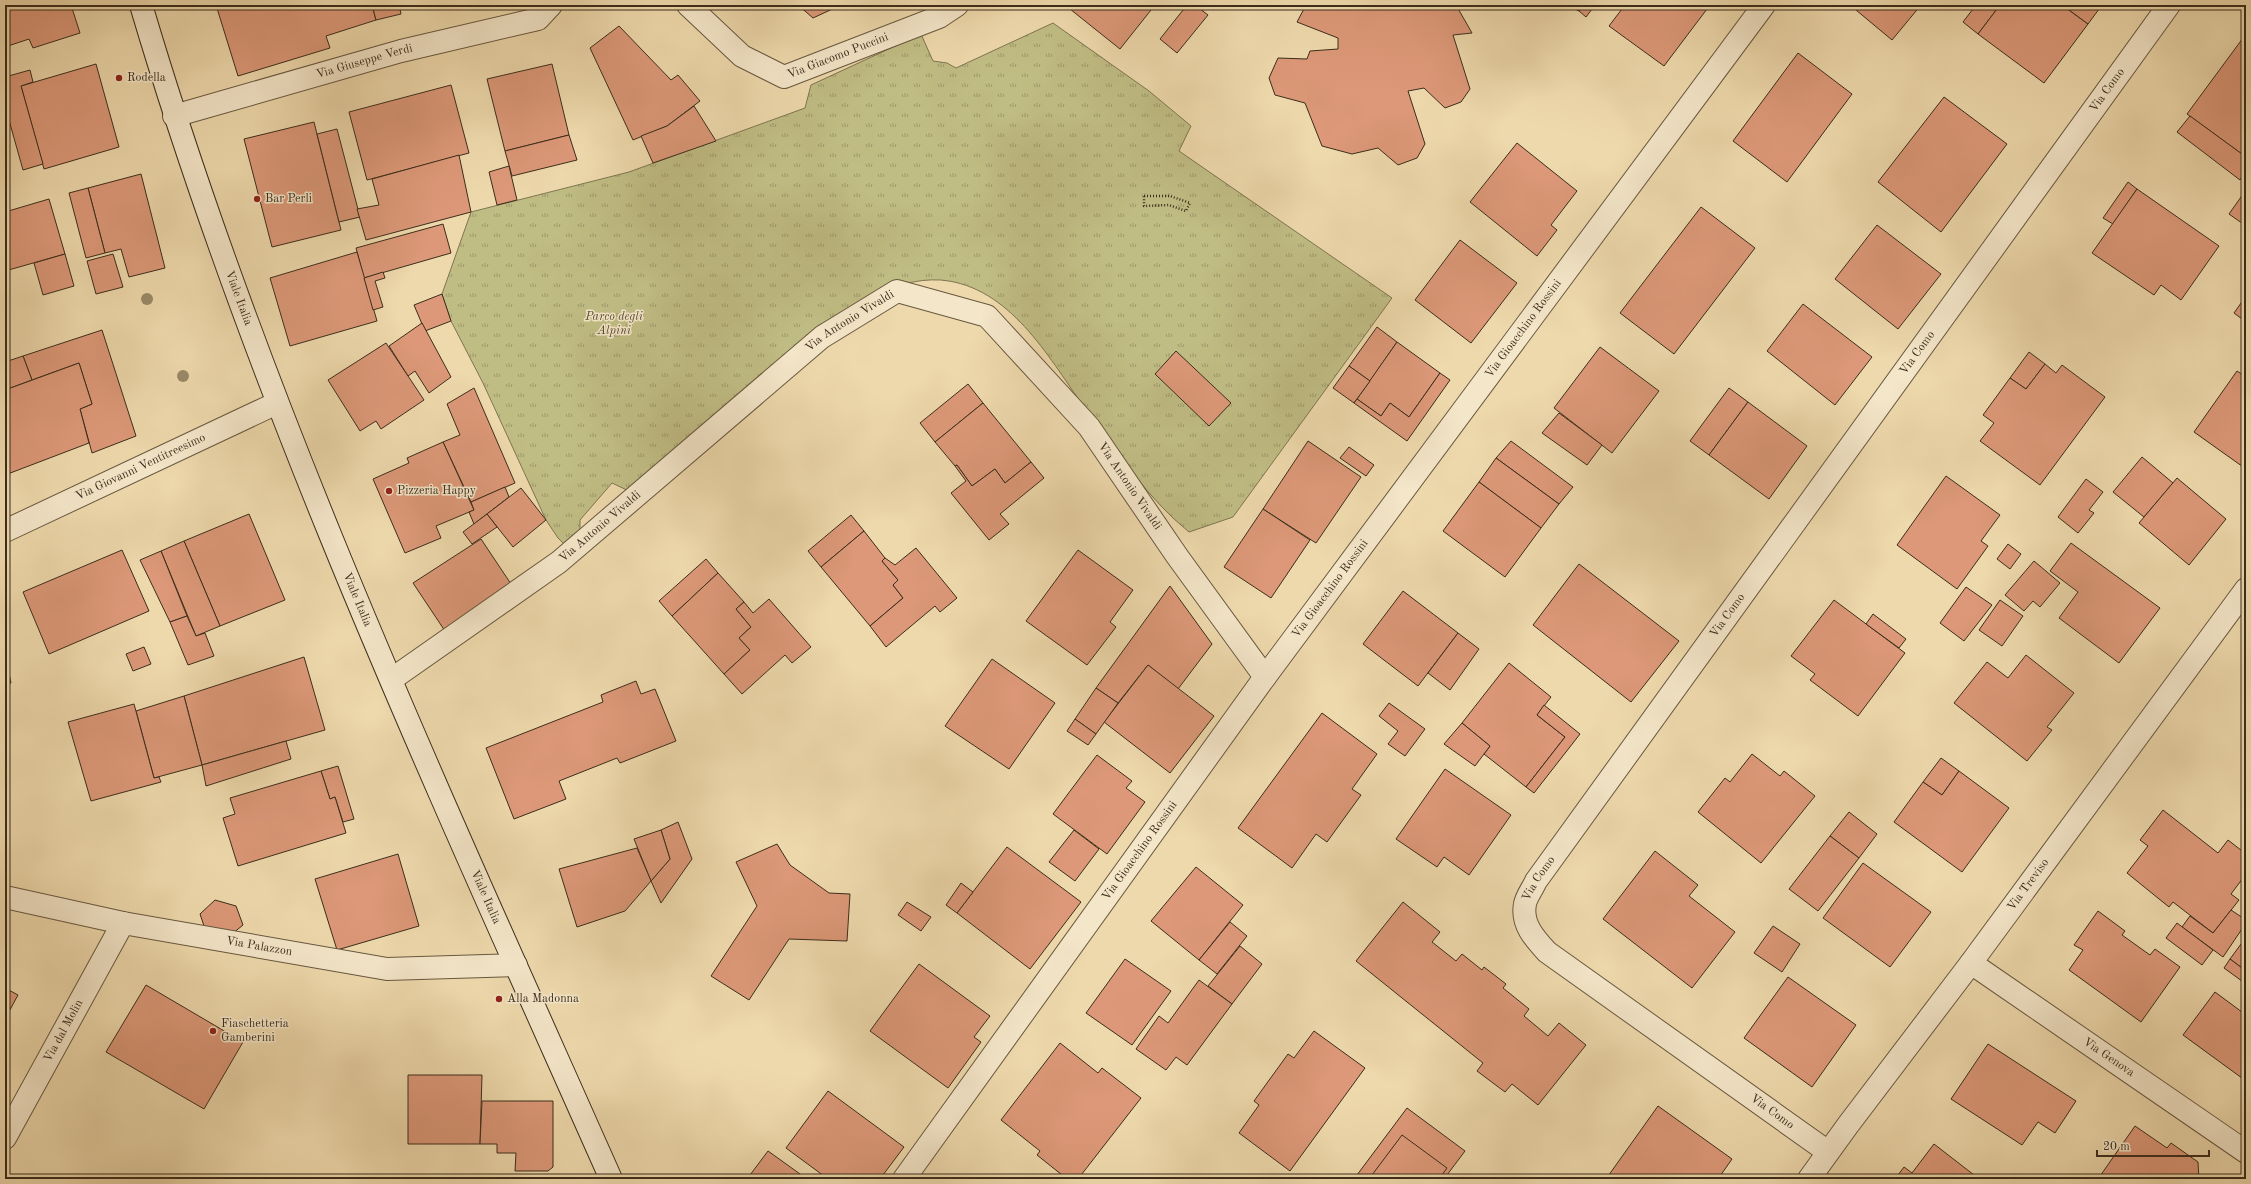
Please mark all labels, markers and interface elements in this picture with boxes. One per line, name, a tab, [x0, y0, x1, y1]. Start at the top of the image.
street label: Via Giacomo Puccini	[786, 31, 890, 81]
street label: Via Giuseppe Verdi	[315, 42, 414, 81]
street label: Via Como	[2088, 66, 2127, 114]
place label: Rodella	[127, 72, 166, 84]
marker: Rodella	[114, 73, 124, 83]
place label: Bar Perli	[265, 193, 312, 205]
marker: Bar Perli	[252, 194, 262, 204]
street label: Viale Italia	[223, 269, 254, 327]
street label: Via Gioacchino Rossini	[1483, 277, 1564, 380]
street label: Via Antonio Vivaldi	[803, 288, 896, 354]
park label: Parco degli Alpini	[584, 311, 643, 337]
street label: Via Como	[1898, 329, 1937, 377]
street label: Via Giovanni Ventitreesimo	[74, 431, 208, 503]
street label: Via Antonio Vivaldi	[1096, 440, 1163, 532]
place label: Pizzeria Happy	[397, 485, 477, 497]
marker: Pizzeria Happy	[384, 486, 394, 496]
street label: Via Antonio Vivaldi	[557, 489, 643, 565]
street label: Via Gioacchino Rossini	[1290, 538, 1371, 640]
street label: Viale Italia	[340, 571, 374, 629]
street label: Via Como	[1708, 591, 1748, 640]
street label: Via Gioacchino Rossini	[1100, 799, 1180, 903]
street label: Via Como	[1520, 854, 1558, 903]
street label: Via Treviso	[2006, 857, 2051, 913]
street label: Viale Italia	[468, 868, 503, 926]
street label: Via Palazzon	[225, 935, 294, 958]
place label: Alla Madonna	[507, 993, 579, 1005]
marker: Alla Madonna	[494, 994, 504, 1004]
street label: Via dal Molin	[42, 997, 86, 1064]
place label: Fiaschetteria Gamberini	[221, 1018, 289, 1044]
marker: Fiaschetteria Gamberini	[208, 1026, 218, 1036]
street label: Via Genova	[2081, 1036, 2137, 1079]
street label: Via Como	[1748, 1092, 1796, 1132]
scale bar	[2097, 1132, 2209, 1158]
text: 20 m	[2103, 1141, 2130, 1153]

